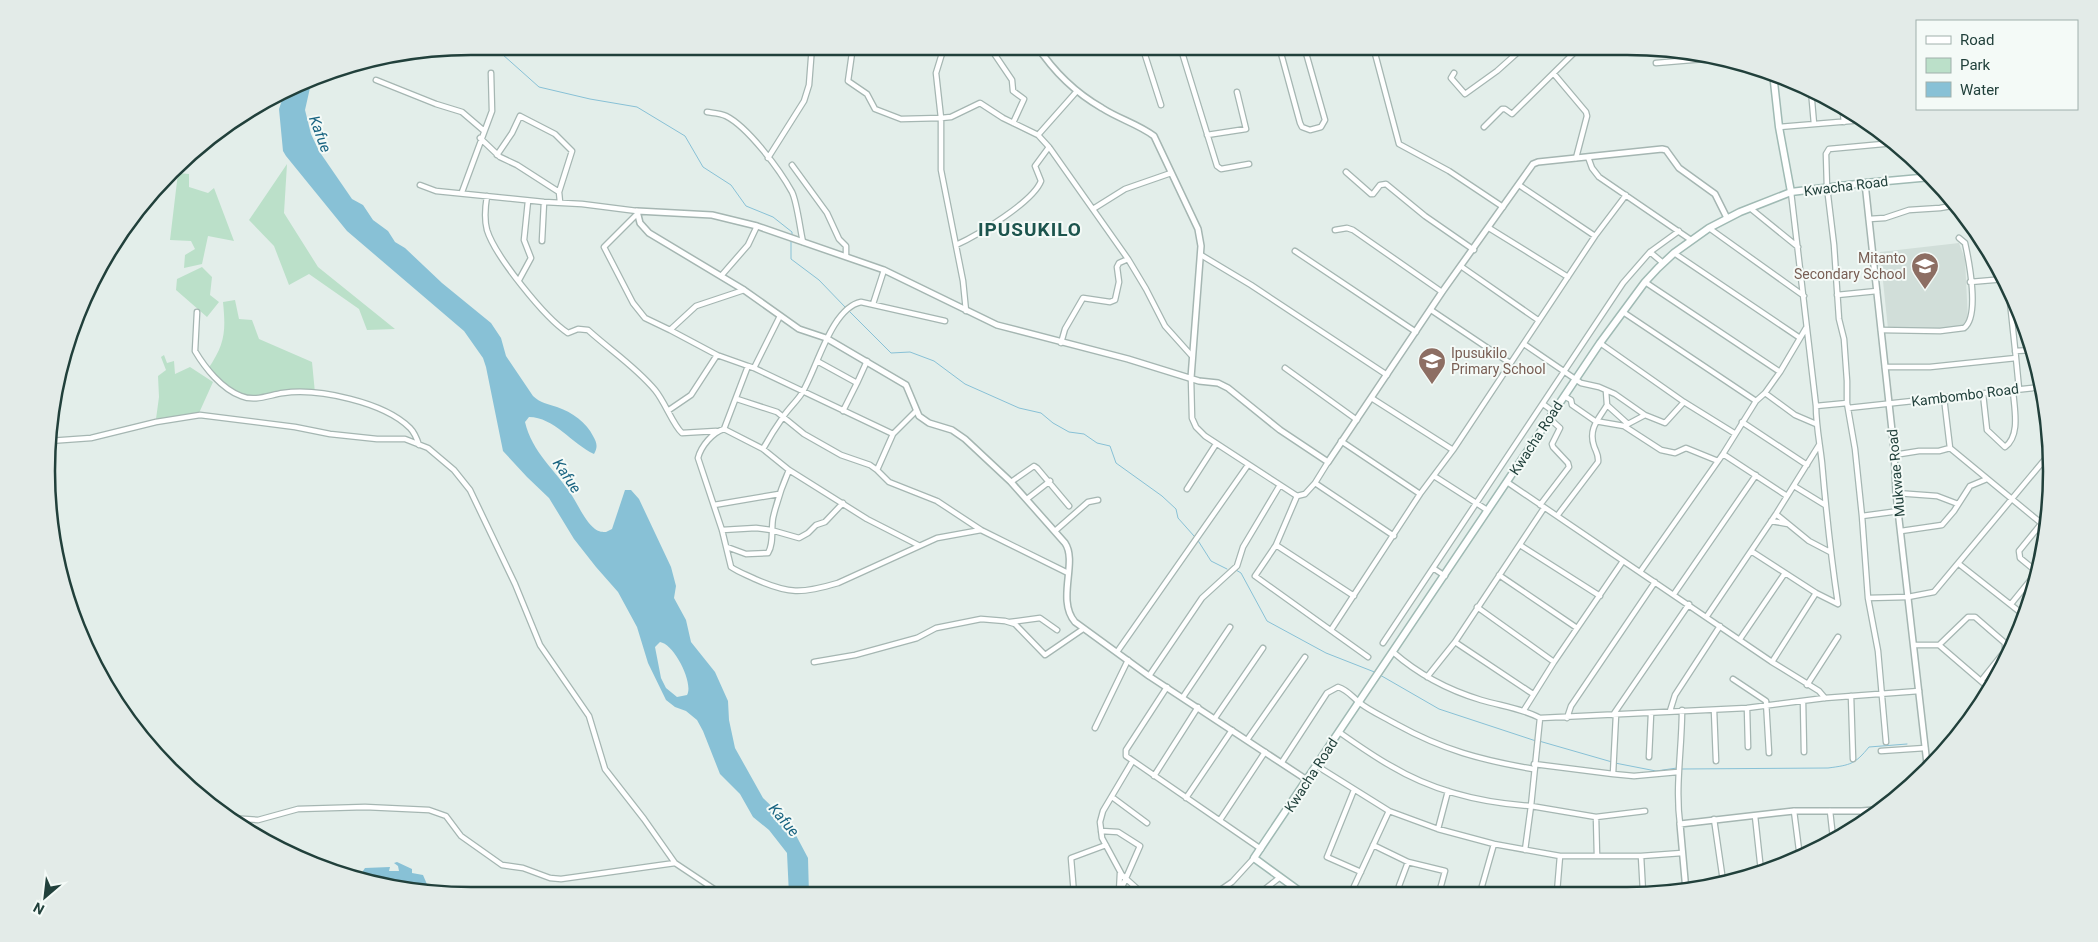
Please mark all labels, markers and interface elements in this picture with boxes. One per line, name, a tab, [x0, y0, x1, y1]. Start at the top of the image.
legend	[1916, 20, 2078, 110]
text: Road	[1960, 31, 1994, 49]
text: Park	[1960, 56, 1991, 74]
text: Water	[1960, 81, 1999, 99]
water label: Kafue	[305, 113, 335, 155]
street label: Kwacha Road	[1803, 173, 1889, 199]
district label: IPUSUKILO	[978, 218, 1082, 241]
place label: Mitanto Secondary School	[1794, 250, 1906, 282]
school or university icon: Mitanto Secondary School	[1910, 251, 1940, 290]
place label: Ipusukilo Primary School	[1451, 345, 1546, 377]
school or university icon: Ipusukilo Primary School	[1417, 346, 1447, 385]
street label: Kambombo Road	[1910, 380, 2020, 410]
street label: Kwacha Road	[1506, 398, 1566, 478]
street label: Mukwae Road	[1884, 428, 1908, 518]
water label: Kafue	[549, 455, 585, 497]
street label: Kwacha Road	[1281, 735, 1341, 815]
water label: Kafue	[765, 800, 803, 840]
north arrow	[20, 872, 70, 922]
text: N	[31, 899, 47, 918]

